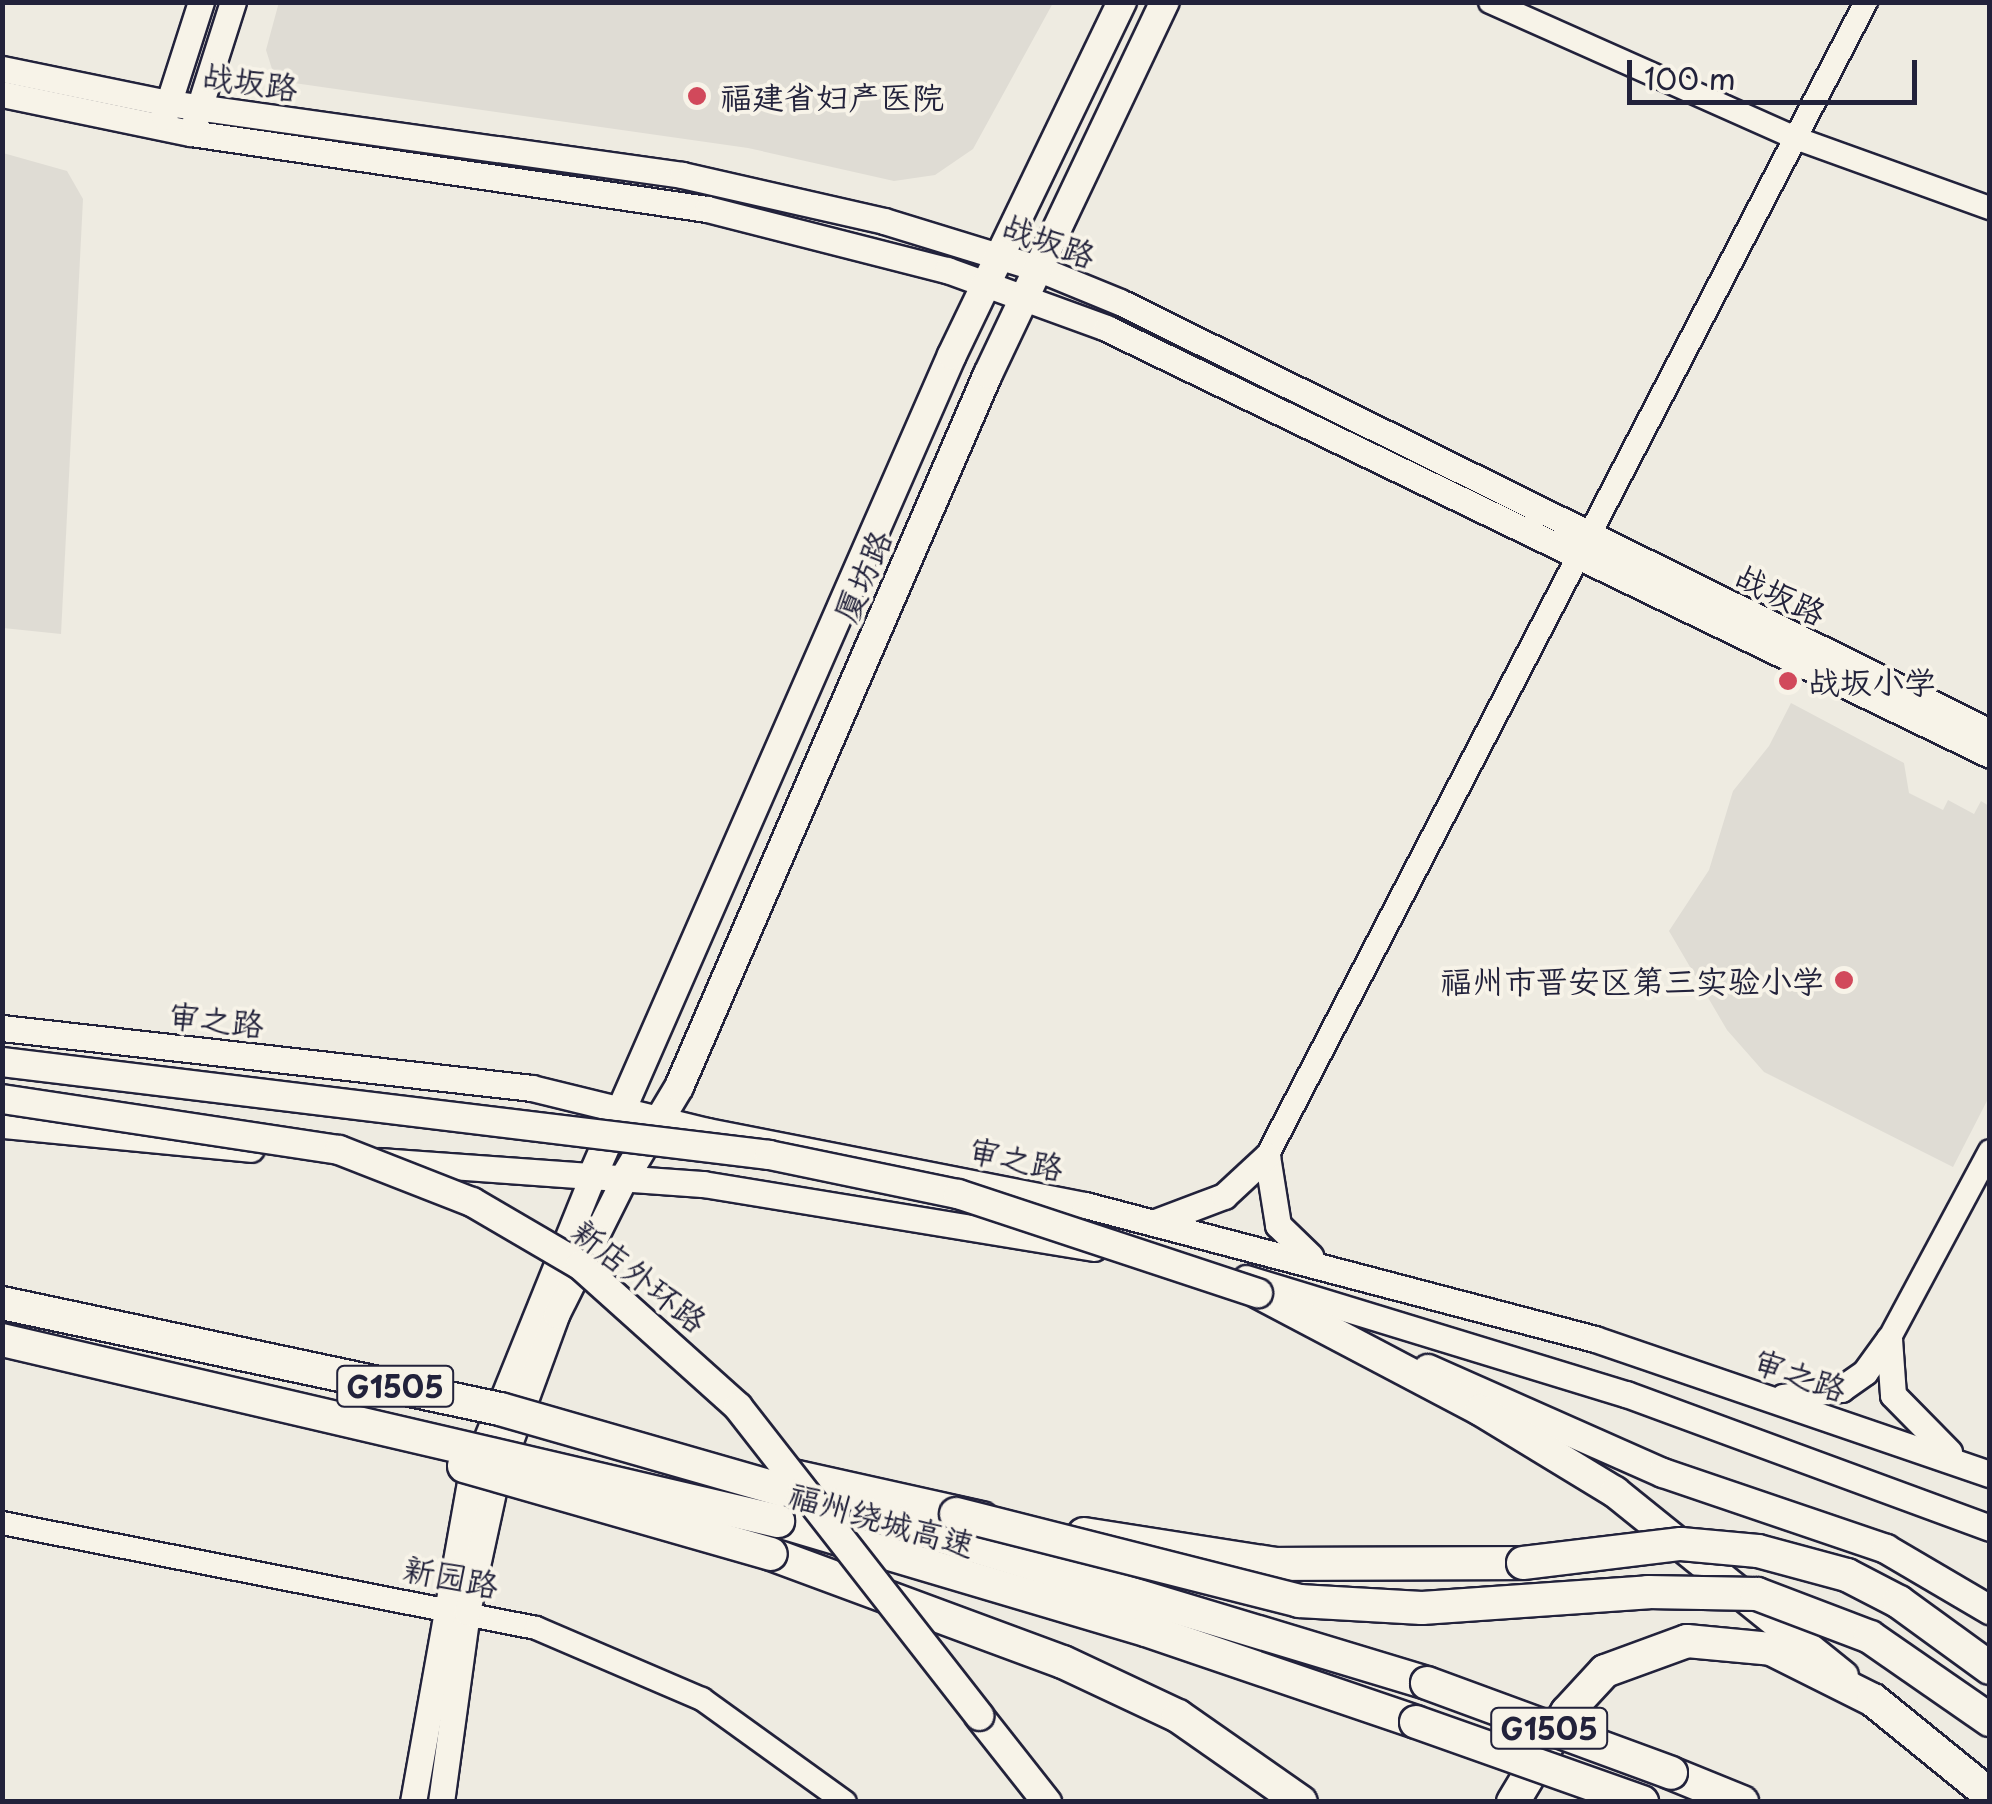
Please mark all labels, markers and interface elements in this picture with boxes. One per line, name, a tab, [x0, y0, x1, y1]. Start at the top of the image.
scale bar	[1632, 40, 1922, 102]
street label: 战坂路	[200, 55, 300, 107]
text: 100 m	[1644, 55, 1736, 100]
place label: 福建省妇产医院	[720, 77, 944, 115]
marker: 福建省妇产医院	[684, 83, 710, 109]
street label: 战坂路	[997, 206, 1101, 274]
street label: 厦坊路	[826, 524, 898, 628]
street label: 战坂路	[1729, 556, 1833, 632]
place label: 战坂小学	[1808, 662, 1936, 700]
marker: 战坂小学	[1777, 670, 1799, 692]
place label: 福州市晋安区第三实验小学	[1440, 961, 1824, 999]
marker: 福州市晋安区第三实验小学	[1833, 969, 1855, 991]
street label: 审之路	[166, 995, 266, 1043]
street label: 审之路	[965, 1129, 1067, 1187]
street label: 新店外环路	[565, 1211, 715, 1339]
street label: 审之路	[1748, 1340, 1852, 1408]
road number: G1505	[335, 1361, 455, 1411]
street label: 福州绕城高速	[784, 1474, 980, 1564]
street label: 新园路	[400, 1548, 502, 1604]
road number: G1505	[1489, 1703, 1609, 1753]

